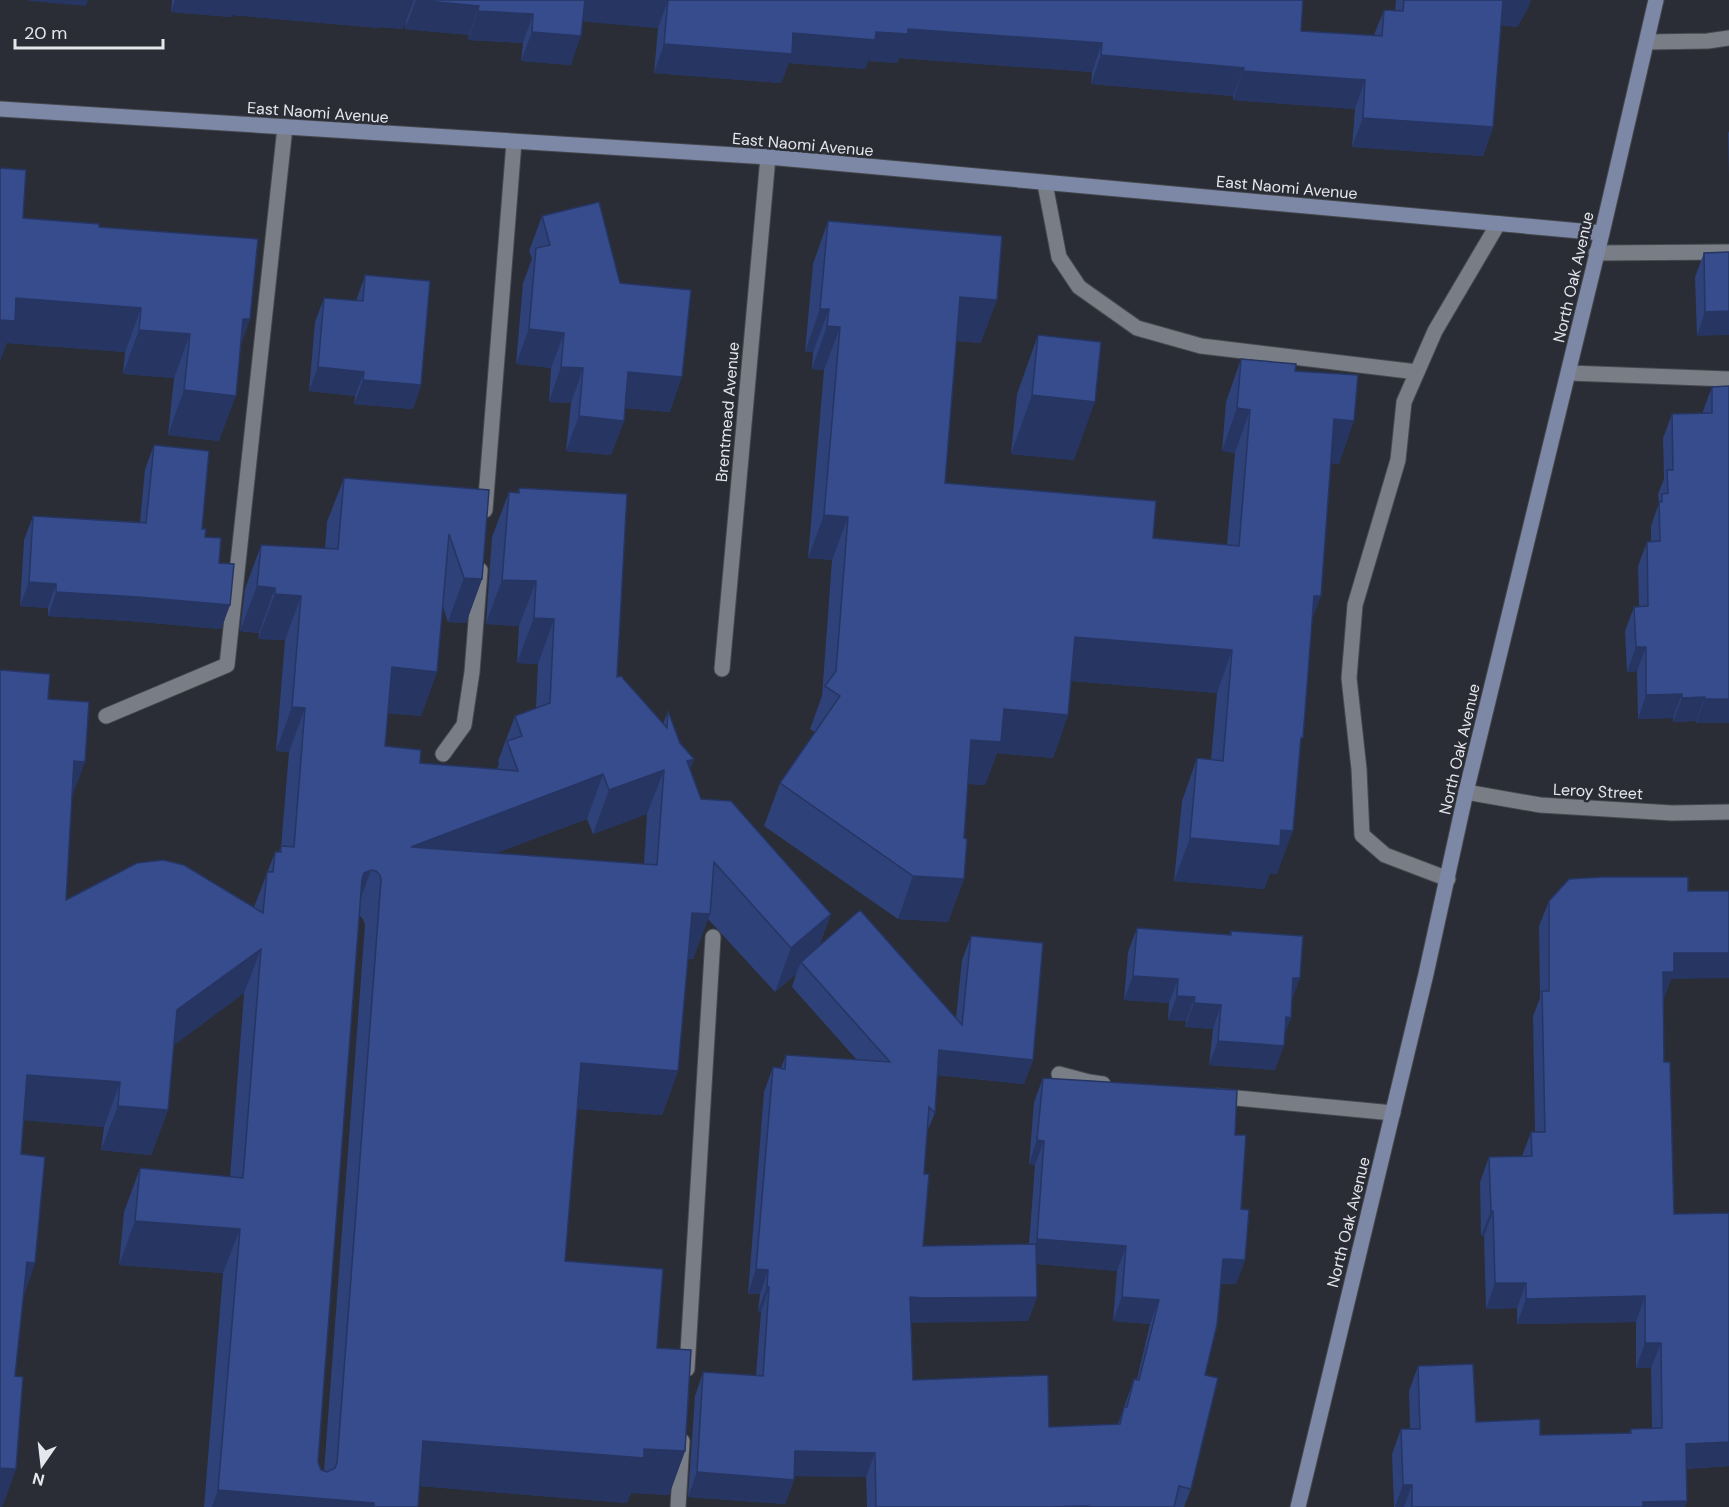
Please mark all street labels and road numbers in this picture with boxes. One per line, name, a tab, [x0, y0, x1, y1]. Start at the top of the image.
street label: East Naomi Avenue	[246, 97, 389, 128]
street label: East Naomi Avenue	[731, 128, 875, 161]
street label: East Naomi Avenue	[1215, 171, 1359, 204]
street label: North Oak Avenue	[1548, 209, 1599, 345]
street label: Brentmead Avenue	[711, 341, 744, 483]
street label: North Oak Avenue	[1434, 681, 1485, 817]
street label: Leroy Street	[1552, 779, 1644, 804]
street label: North Oak Avenue	[1322, 1155, 1375, 1290]

